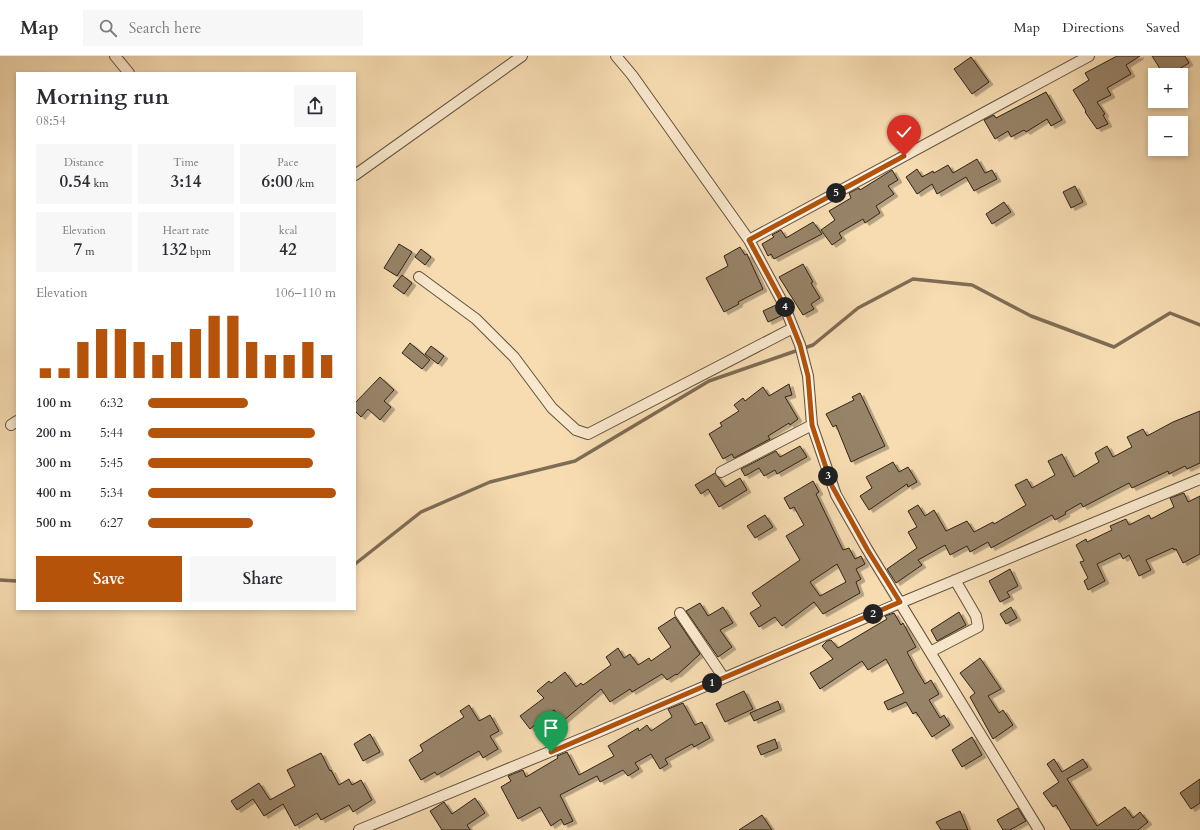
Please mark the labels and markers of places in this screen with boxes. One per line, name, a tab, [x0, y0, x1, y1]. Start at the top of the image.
pin	[887, 115, 921, 156]
pin: 5	[826, 183, 846, 203]
pin: 4	[775, 297, 795, 317]
pin: 3	[818, 466, 838, 486]
pin: 2	[863, 604, 883, 624]
pin: 1	[702, 673, 722, 693]
pin	[534, 711, 568, 752]

